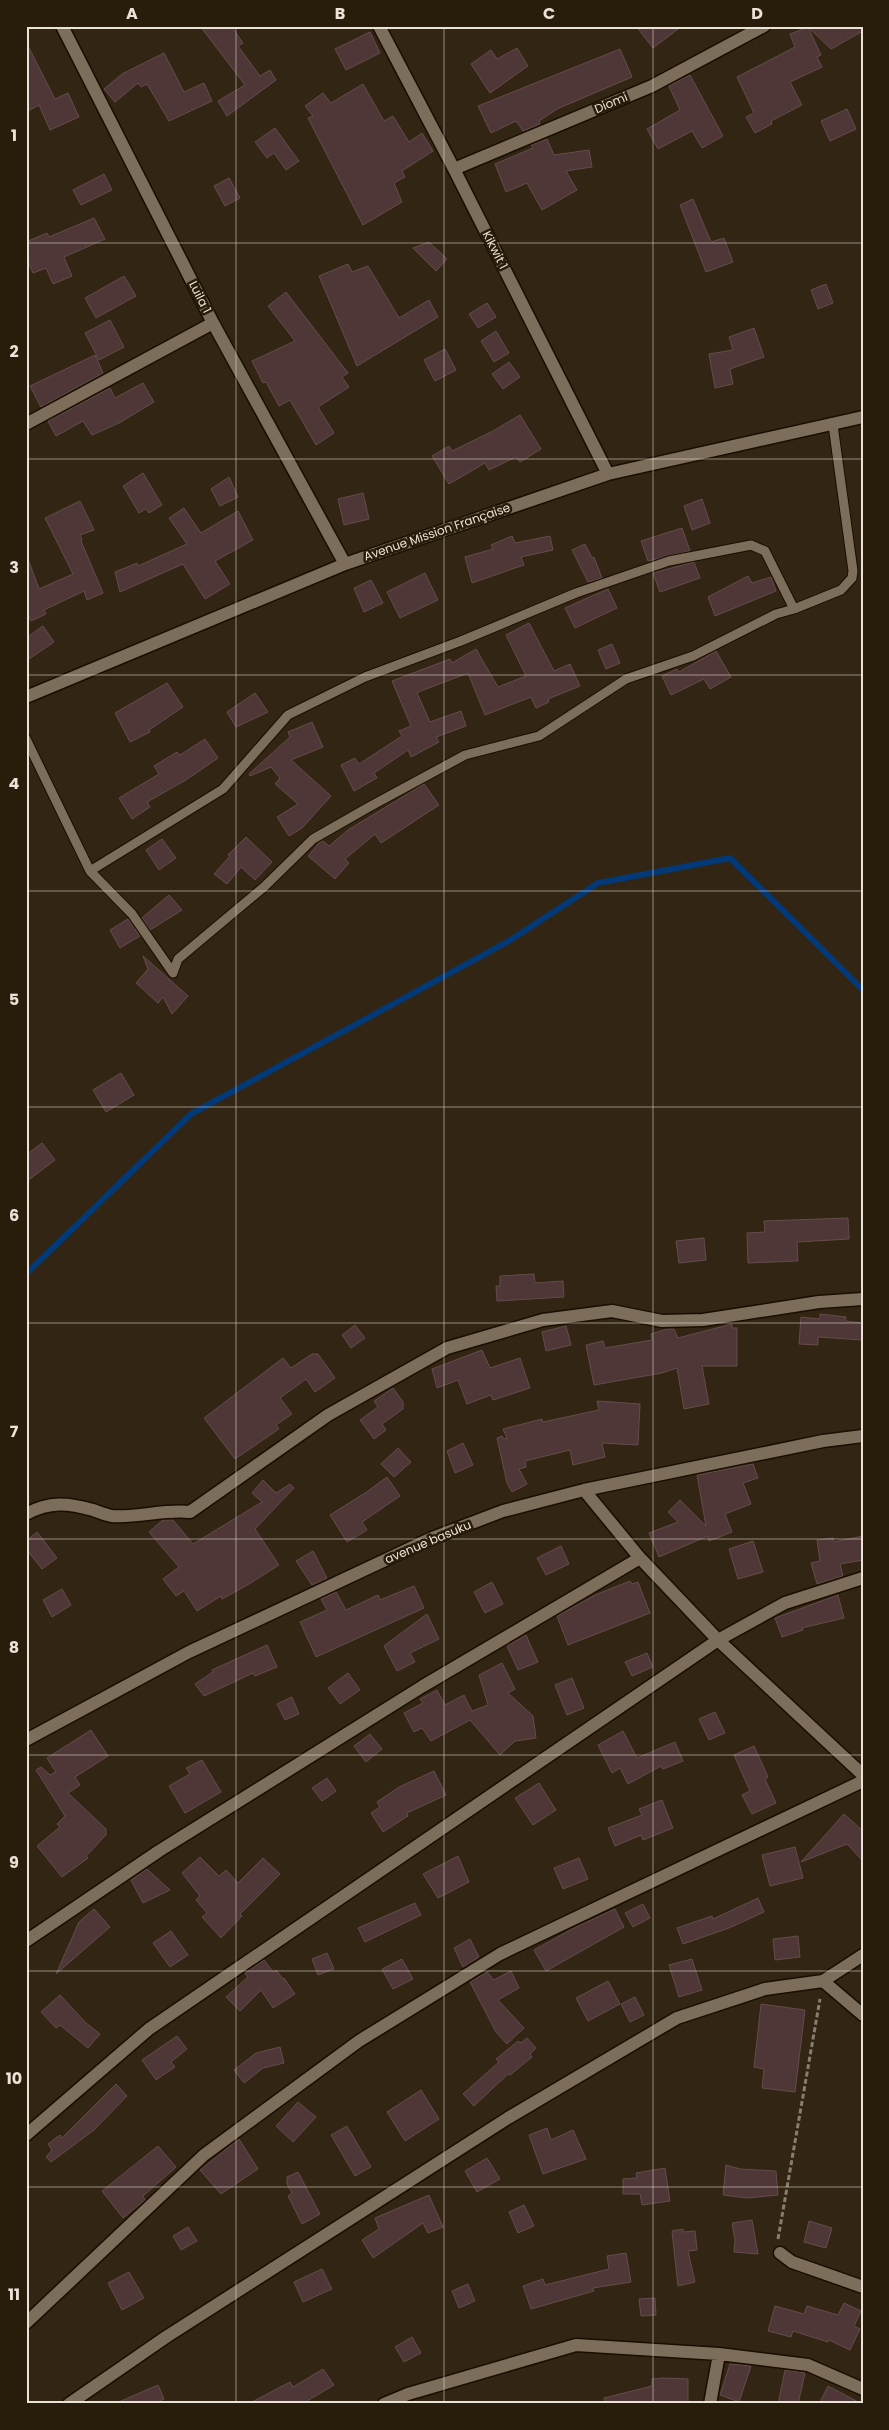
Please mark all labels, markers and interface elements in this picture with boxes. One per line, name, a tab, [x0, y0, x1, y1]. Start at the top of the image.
text: A	[126, 2, 138, 25]
text: B	[335, 2, 345, 25]
text: C	[543, 2, 555, 25]
text: D	[751, 2, 763, 25]
street label: Diomi	[592, 88, 630, 117]
text: 1	[11, 124, 17, 147]
street label: Kikwit 1	[479, 228, 512, 272]
street label: Luila 1	[185, 278, 216, 316]
text: 2	[9, 340, 19, 363]
street label: Avenue Mission Française	[361, 498, 512, 565]
text: 3	[9, 556, 19, 579]
text: 4	[9, 772, 20, 795]
text: 5	[9, 988, 19, 1011]
text: 6	[9, 1204, 19, 1227]
text: 7	[10, 1420, 19, 1443]
street label: avenue basuku	[382, 1516, 474, 1567]
text: 8	[9, 1636, 19, 1659]
text: 9	[9, 1851, 19, 1874]
text: 10	[6, 2067, 22, 2090]
text: 11	[8, 2283, 20, 2306]

